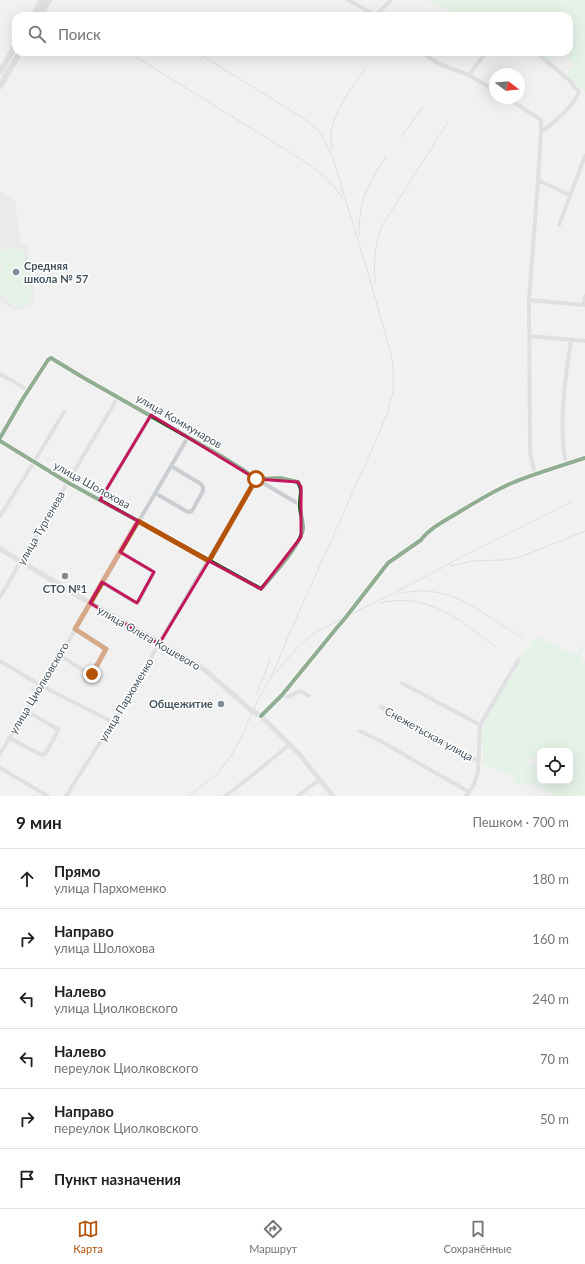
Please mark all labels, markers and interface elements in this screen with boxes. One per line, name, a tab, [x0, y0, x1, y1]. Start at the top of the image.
search box	[12, 12, 573, 56]
icon: search	[26, 23, 48, 45]
text: Поиск	[58, 25, 101, 43]
north arrow	[489, 68, 525, 104]
place label: Средняя школа № 57	[24, 259, 88, 285]
marker: Средняя школа № 57	[11, 267, 21, 277]
street label: улица Коммунаров	[134, 391, 224, 450]
street label: улица Шолохова	[52, 458, 133, 511]
route start	[247, 470, 265, 488]
street label: улица Тургенева	[14, 488, 67, 567]
marker: СТО №1	[60, 571, 70, 581]
place label: СТО №1	[43, 582, 87, 595]
street label: улица Олега Кошевого	[96, 603, 203, 672]
street label: улица Циолковского	[6, 639, 71, 736]
street label: улица Пархоменко	[95, 656, 156, 744]
route end	[83, 665, 101, 683]
place label: Общежитие	[149, 697, 213, 710]
marker: Общежитие	[216, 699, 226, 709]
street label: Снежетьская улица	[383, 704, 476, 763]
map controls	[537, 748, 573, 784]
button: locate	[537, 748, 573, 784]
text: 9 мин	[16, 812, 62, 833]
text: Пешком · 700 m	[472, 814, 569, 830]
text: Прямо	[54, 862, 100, 880]
icon: ahead	[16, 868, 38, 890]
text: 180 m	[532, 871, 569, 887]
text: улица Пархоменко	[54, 880, 166, 896]
text: Направо	[54, 922, 114, 940]
icon: right	[16, 928, 38, 950]
text: 160 m	[532, 931, 569, 947]
text: улица Шолохова	[54, 940, 155, 956]
text: Налево	[54, 982, 106, 1000]
icon: left	[16, 988, 38, 1010]
text: 240 m	[532, 991, 569, 1007]
text: улица Циолковского	[54, 1000, 178, 1016]
text: Налево	[54, 1042, 106, 1060]
icon: left	[16, 1048, 38, 1070]
text: 70 m	[540, 1051, 569, 1067]
text: переулок Циолковского	[54, 1060, 198, 1076]
text: Направо	[54, 1102, 114, 1120]
icon: right	[16, 1108, 38, 1130]
text: 50 m	[540, 1111, 569, 1127]
text: переулок Циолковского	[54, 1120, 198, 1136]
icon: arrive	[16, 1168, 38, 1190]
text: Пункт назначения	[54, 1170, 181, 1188]
tab: Карта	[73, 1218, 103, 1255]
tab: Маршрут	[249, 1218, 297, 1255]
tab: Сохранённые	[443, 1218, 512, 1255]

